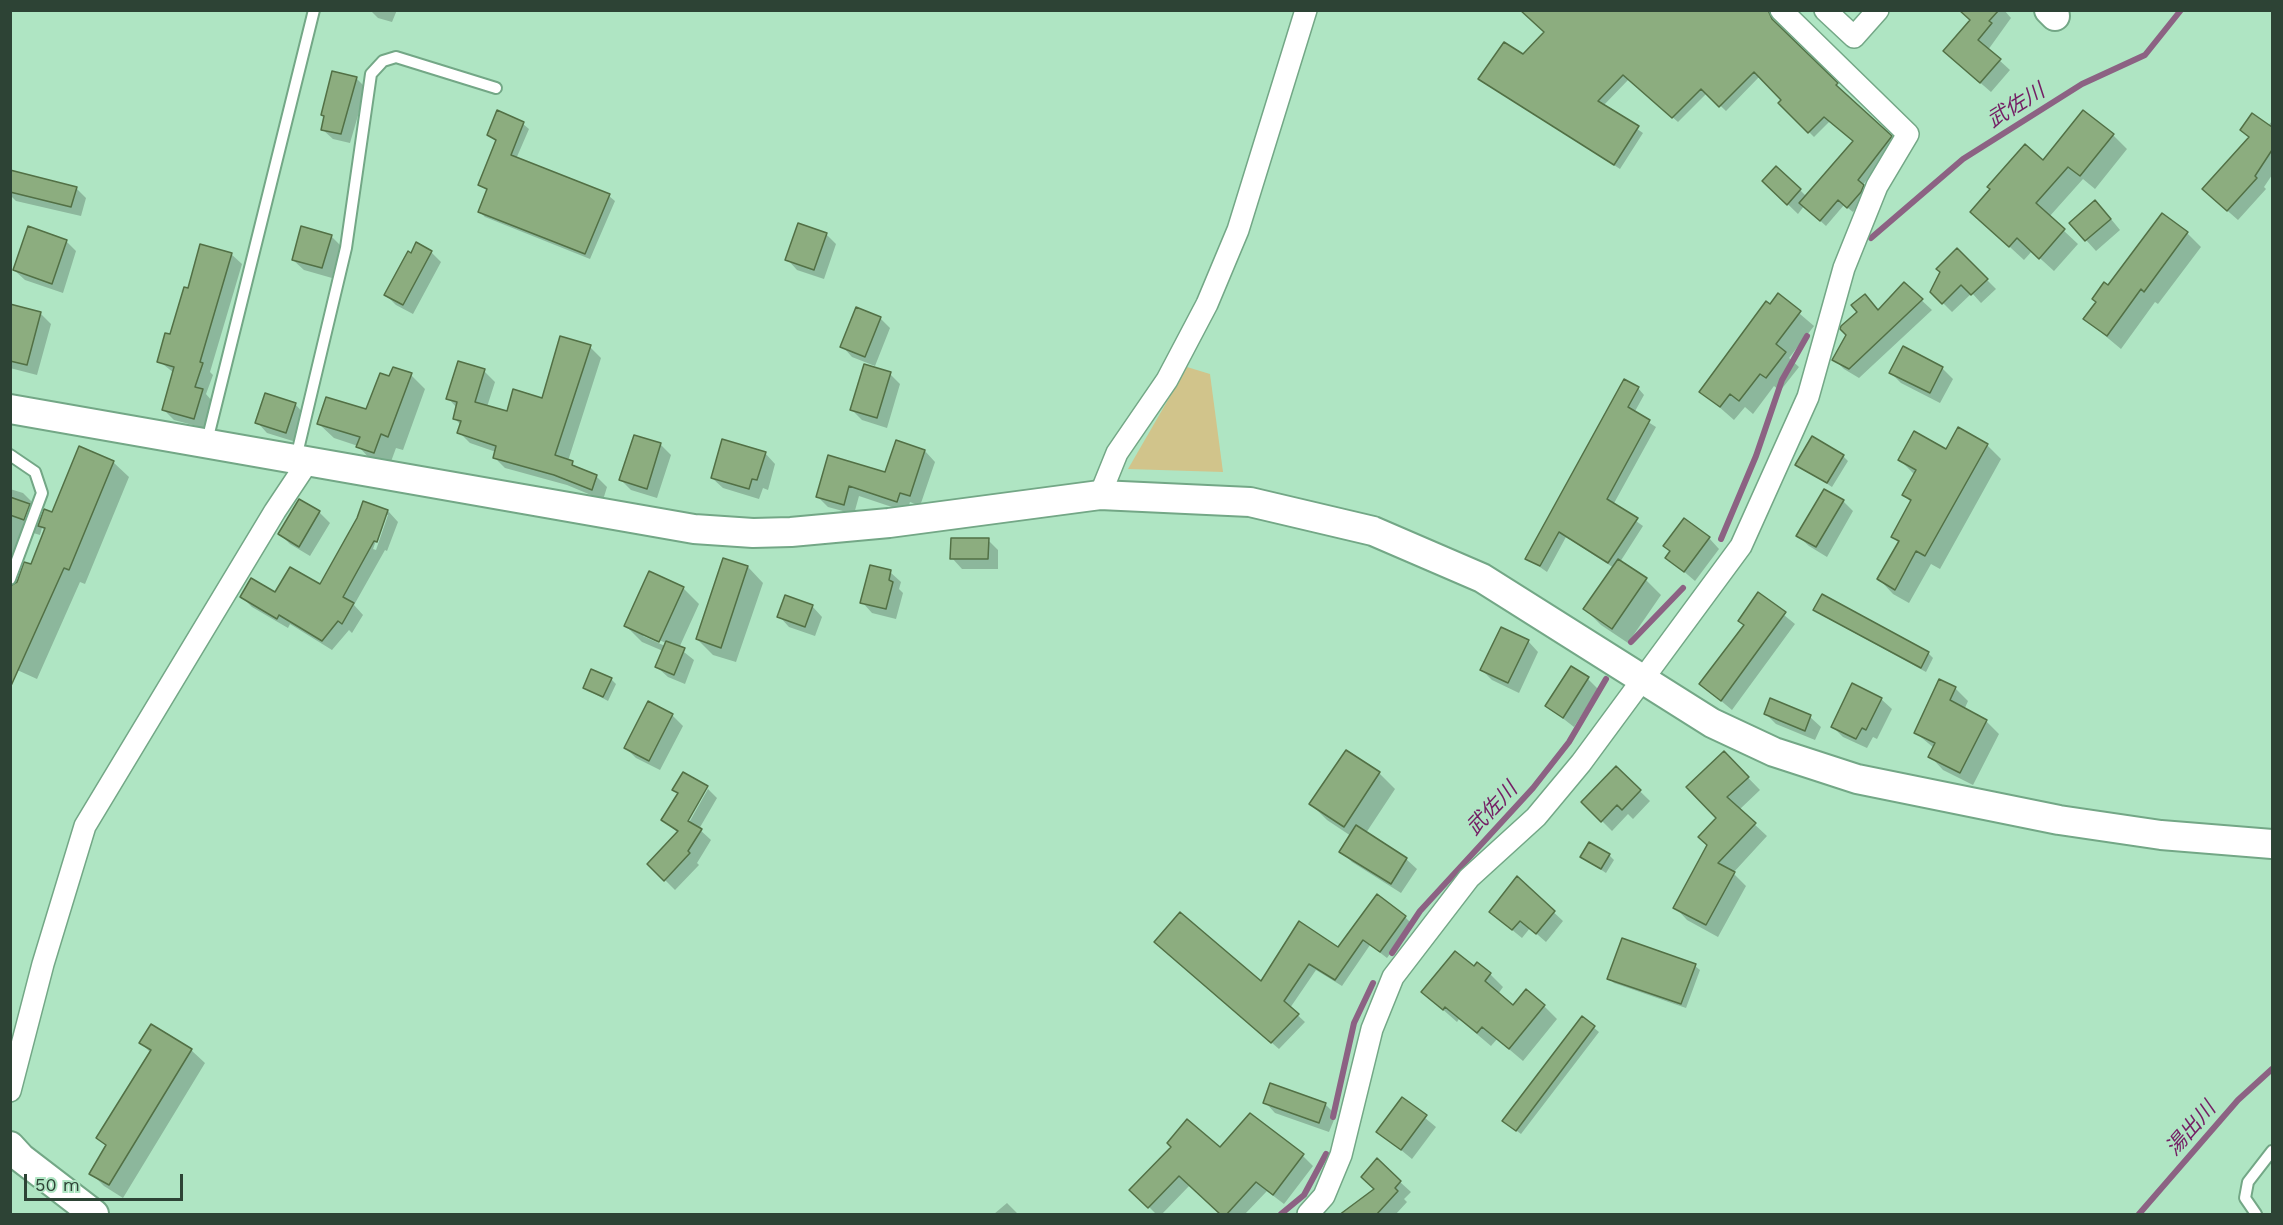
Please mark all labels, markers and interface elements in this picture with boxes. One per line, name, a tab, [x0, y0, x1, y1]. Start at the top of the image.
water label: 武佐川	[1983, 79, 2049, 133]
water label: 武佐川	[1461, 777, 1523, 841]
water label: 湯出川	[2161, 1097, 2221, 1161]
scale bar	[27, 1162, 186, 1200]
text: 50 m	[35, 1174, 80, 1195]

